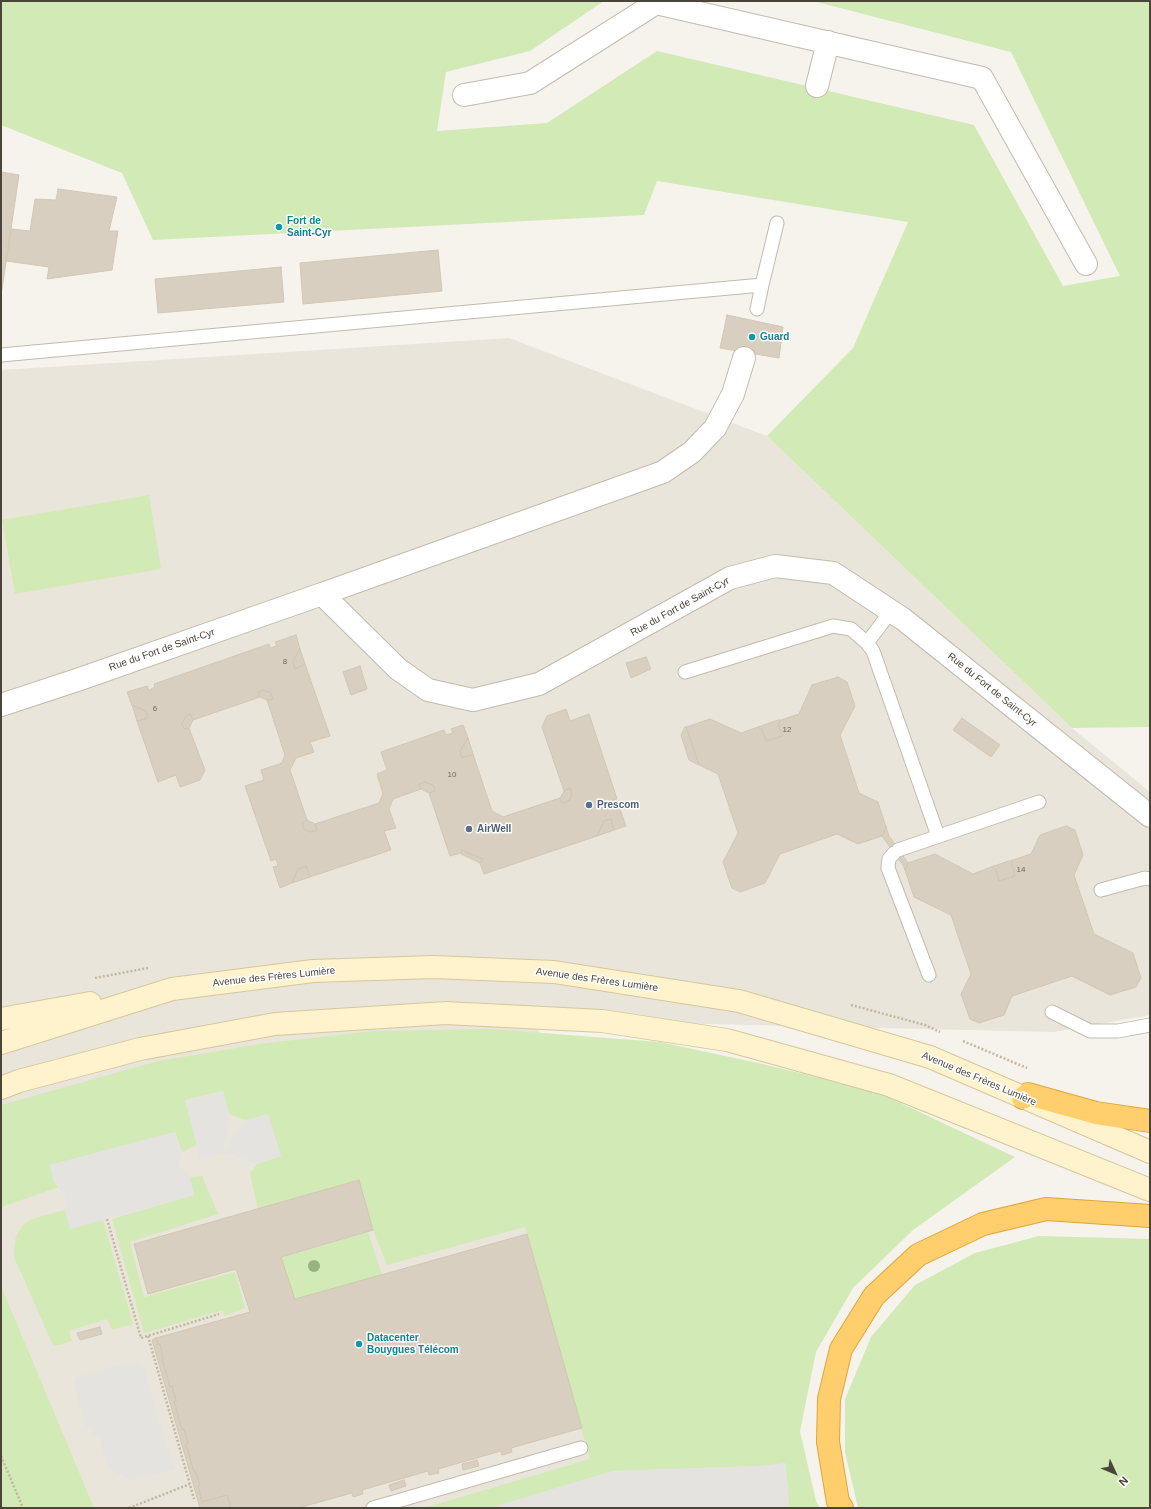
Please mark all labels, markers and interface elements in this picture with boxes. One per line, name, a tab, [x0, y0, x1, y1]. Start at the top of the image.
place label: Fort de Saint-Cyr	[287, 215, 331, 238]
marker: Fort de Saint-Cyr	[274, 222, 284, 232]
place label: Guard	[760, 331, 789, 343]
marker: Guard	[747, 332, 757, 342]
street label: Rue du Fort de Saint-Cyr	[628, 575, 732, 639]
street label: Rue du Fort de Saint-Cyr	[107, 626, 217, 674]
street label: Rue du Fort de Saint-Cyr	[945, 650, 1039, 730]
house number: 8	[283, 657, 287, 667]
house number: 6	[153, 704, 157, 714]
house number: 12	[783, 725, 791, 735]
house number: 10	[448, 770, 456, 780]
place label: Prescom	[597, 799, 639, 811]
marker: Prescom	[584, 800, 594, 810]
place label: AirWell	[477, 823, 511, 835]
marker: AirWell	[464, 824, 474, 834]
house number: 14	[1017, 865, 1025, 875]
street label: Avenue des Frères Lumière	[212, 965, 336, 989]
street label: Avenue des Frères Lumière	[535, 965, 659, 995]
street label: Avenue des Frères Lumière	[920, 1049, 1038, 1109]
place label: Datacenter Bouygues Télécom	[367, 1332, 459, 1356]
marker: Datacenter Bouygues Télécom	[354, 1339, 364, 1349]
north arrow	[1095, 1453, 1135, 1493]
text: N	[1117, 1474, 1131, 1488]

